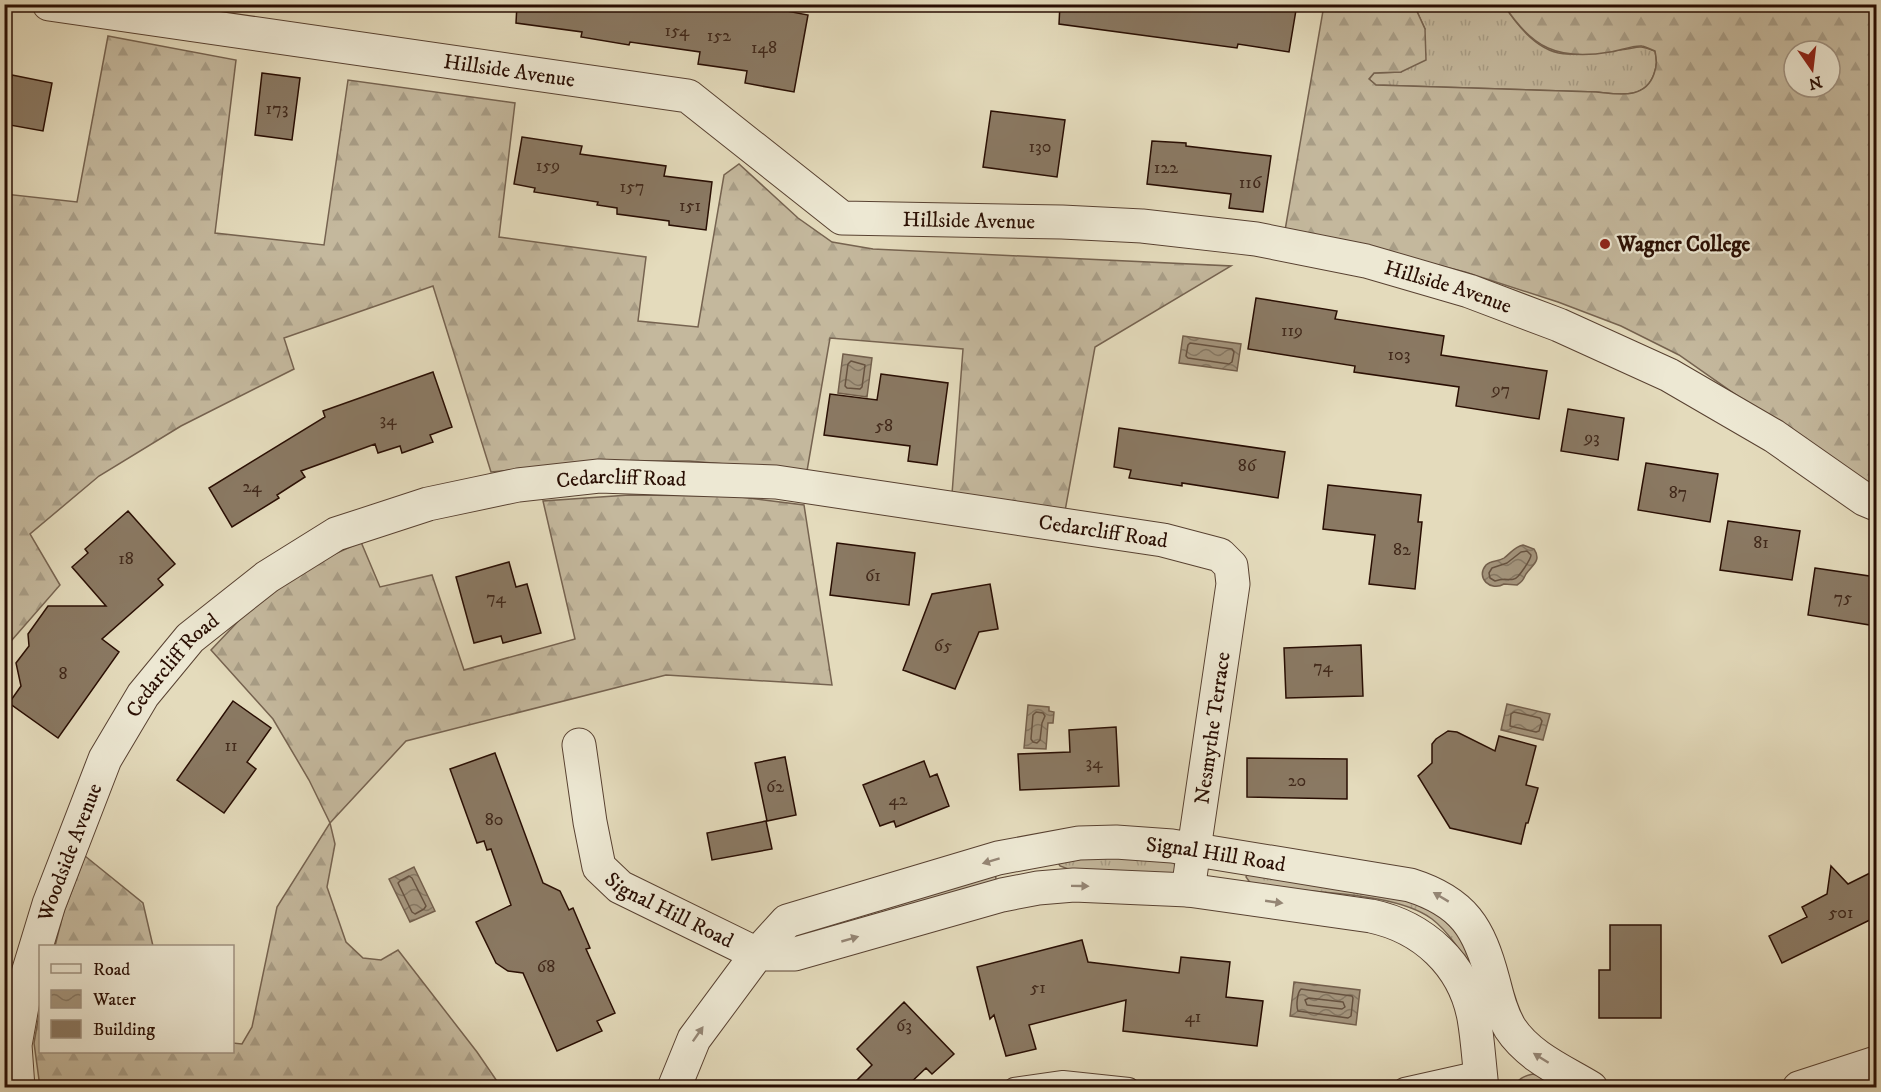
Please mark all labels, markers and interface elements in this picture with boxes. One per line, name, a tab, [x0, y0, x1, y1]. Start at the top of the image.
house number: 154	[665, 20, 690, 42]
house number: 152	[707, 25, 731, 47]
house number: 148	[751, 37, 777, 59]
north arrow	[1782, 39, 1842, 99]
street label: Hillside Avenue	[442, 49, 577, 94]
text: N	[1807, 71, 1824, 94]
house number: 173	[266, 98, 288, 120]
house number: 130	[1028, 136, 1052, 158]
house number: 159	[536, 155, 560, 177]
house number: 122	[1154, 157, 1178, 179]
house number: 116	[1239, 172, 1262, 194]
house number: 157	[620, 176, 644, 198]
house number: 151	[679, 195, 701, 217]
street label: Hillside Avenue	[902, 207, 1036, 236]
place label: Wagner College	[1616, 232, 1751, 258]
marker: Wagner College	[1598, 237, 1612, 251]
street label: Hillside Avenue	[1381, 255, 1515, 320]
house number: 119	[1281, 320, 1303, 342]
house number: 103	[1388, 344, 1410, 366]
house number: 97	[1491, 379, 1510, 401]
house number: 34	[379, 409, 397, 431]
house number: 58	[875, 415, 893, 437]
house number: 93	[1583, 427, 1600, 449]
house number: 86	[1238, 455, 1257, 477]
street label: Cedarcliff Road	[555, 464, 687, 495]
house number: 24	[242, 476, 262, 498]
house number: 87	[1669, 482, 1687, 504]
street label: Cedarcliff Road	[1037, 510, 1170, 555]
house number: 81	[1753, 532, 1769, 554]
house number: 82	[1393, 539, 1411, 561]
house number: 18	[118, 548, 134, 570]
house number: 61	[865, 565, 881, 587]
house number: 74	[486, 587, 506, 609]
house number: 75	[1834, 587, 1852, 609]
street label: Cedarcliff Road	[121, 608, 225, 722]
house number: 65	[934, 635, 952, 657]
street label: Nesmythe Terrace	[1189, 650, 1237, 806]
house number: 74	[1313, 656, 1333, 678]
house number: 8	[58, 663, 68, 685]
house number: 11	[224, 735, 238, 757]
house number: 34	[1085, 752, 1103, 774]
house number: 20	[1288, 770, 1306, 792]
house number: 62	[766, 776, 784, 798]
street label: Woodside Avenue	[32, 779, 108, 926]
house number: 42	[888, 789, 908, 811]
house number: 80	[485, 809, 503, 831]
street label: Signal Hill Road	[1145, 832, 1288, 879]
one-way arrow	[982, 856, 1000, 866]
street label: Signal Hill Road	[599, 867, 738, 955]
one-way arrow	[1070, 881, 1089, 890]
one-way arrow	[1433, 892, 1449, 903]
one-way arrow	[1264, 898, 1283, 907]
house number: 501	[1828, 902, 1854, 924]
one-way arrow	[841, 934, 859, 943]
legend	[39, 945, 234, 1053]
house number: 68	[537, 956, 555, 978]
text: Road	[93, 959, 130, 981]
house number: 51	[1030, 977, 1046, 999]
text: Water	[92, 989, 136, 1011]
house number: 41	[1185, 1006, 1201, 1028]
house number: 63	[896, 1015, 912, 1037]
text: Building	[93, 1019, 155, 1041]
one-way arrow	[692, 1027, 704, 1043]
one-way arrow	[1533, 1052, 1549, 1063]

